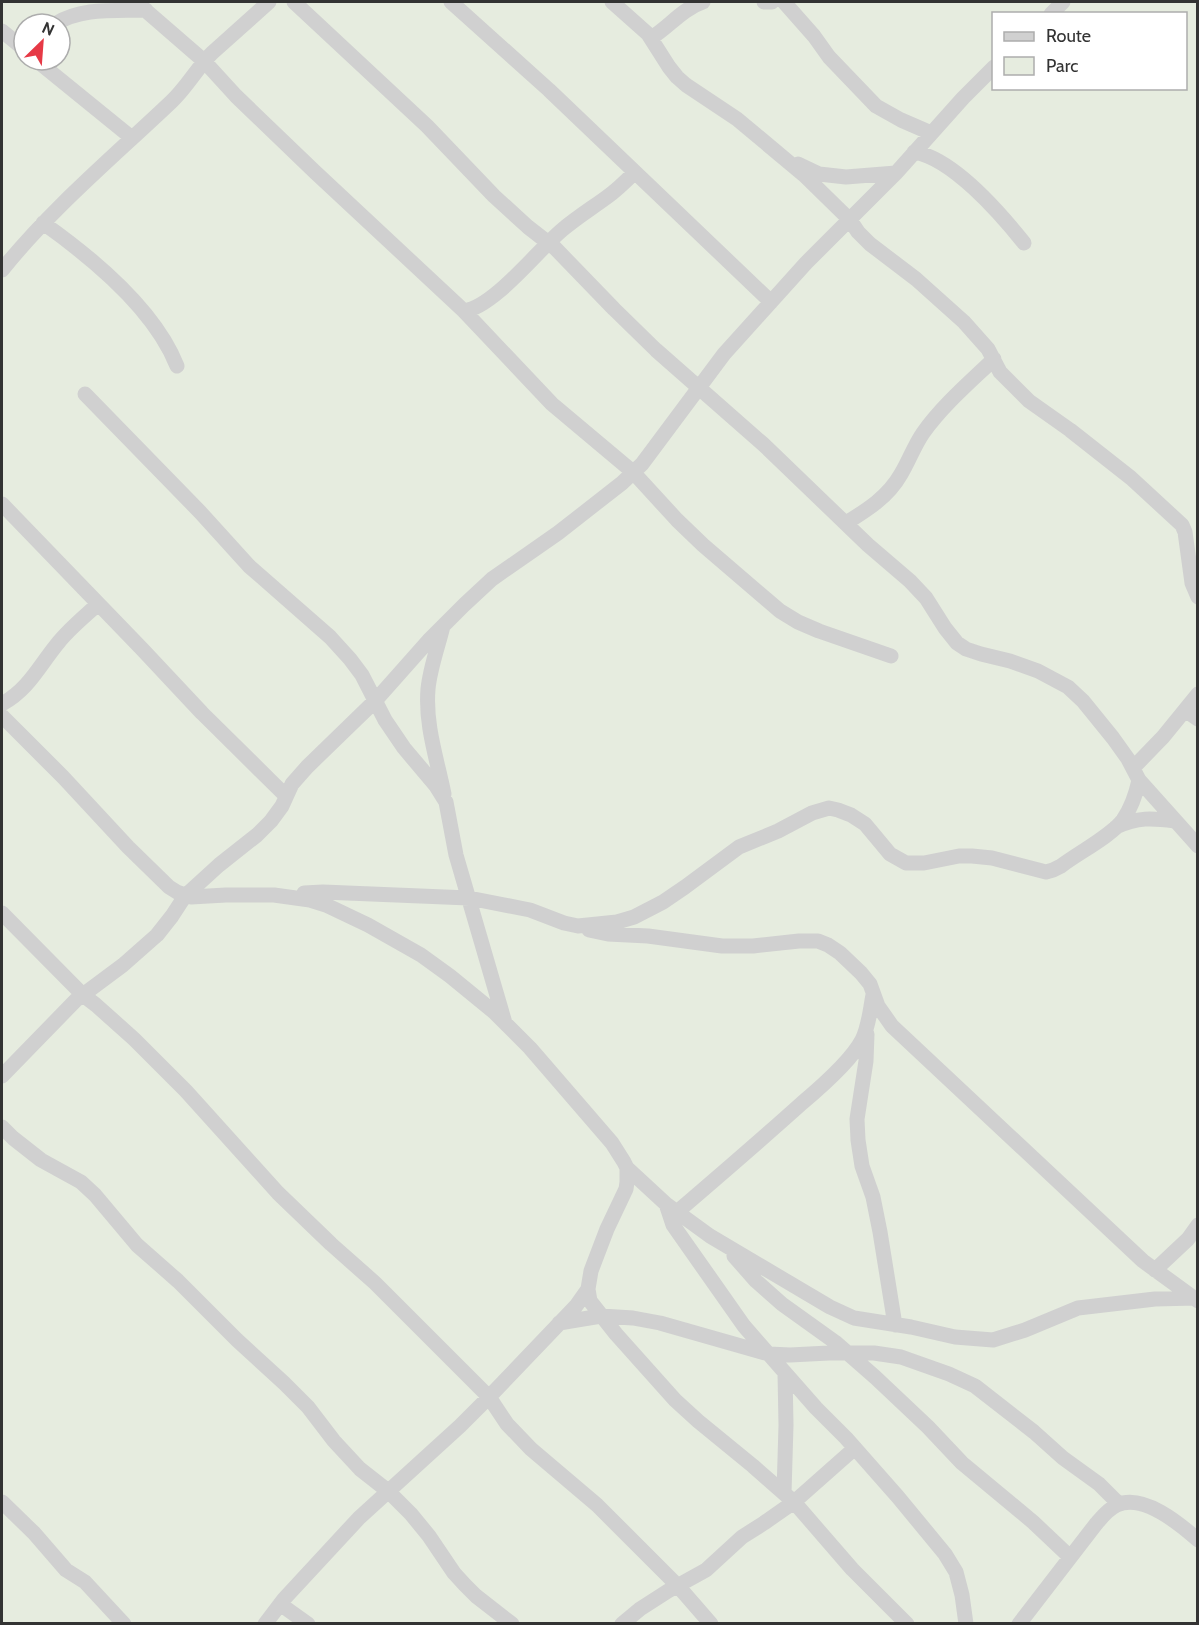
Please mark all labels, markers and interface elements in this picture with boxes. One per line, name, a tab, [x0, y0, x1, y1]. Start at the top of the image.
north arrow	[12, 12, 72, 72]
legend	[992, 12, 1187, 90]
text: N	[39, 18, 57, 40]
text: Route	[1046, 25, 1091, 47]
text: Parc	[1046, 55, 1078, 77]

